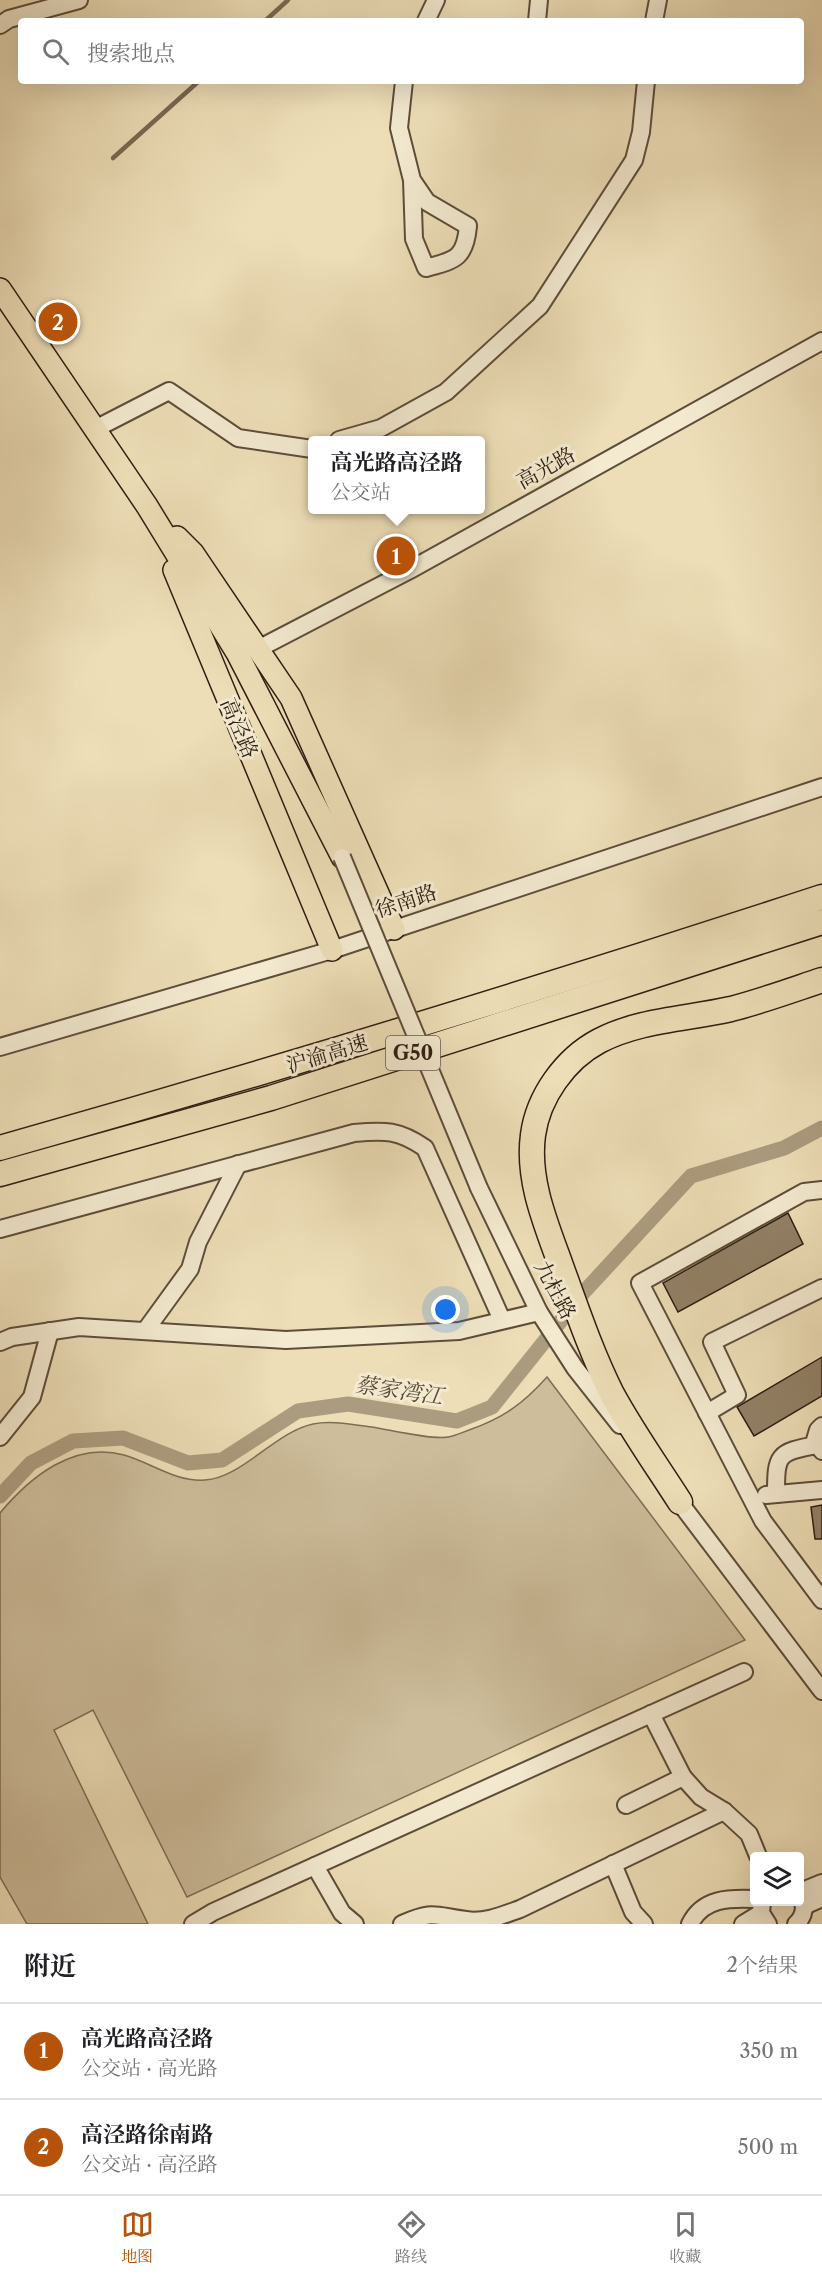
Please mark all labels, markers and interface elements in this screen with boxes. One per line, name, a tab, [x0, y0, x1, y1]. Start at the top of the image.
search box	[18, 18, 804, 84]
icon: search	[39, 35, 72, 68]
text: 搜索地点	[87, 40, 175, 67]
pin: 2	[38, 300, 78, 344]
popup	[308, 436, 485, 514]
street label: 高光路	[512, 441, 579, 494]
text: 高光路高泾路	[330, 449, 463, 476]
text: 公交站	[330, 480, 390, 504]
pin: 1	[376, 534, 416, 578]
street label: 高泾路	[216, 694, 263, 762]
street label: 徐南路	[372, 879, 440, 922]
street label: 沪渝高速	[283, 1029, 371, 1078]
road number: G50	[386, 1036, 440, 1070]
street label: 九杜路	[530, 1256, 581, 1323]
your location	[431, 1295, 460, 1324]
water label: 蔡家湾江	[353, 1371, 447, 1410]
map controls	[750, 1852, 804, 1906]
button: layers	[750, 1852, 804, 1906]
text: 附近	[24, 1950, 76, 1982]
text: 2个结果	[727, 1953, 798, 1977]
text: 高光路高泾路	[81, 2025, 213, 2052]
text: 1	[39, 2039, 48, 2063]
text: 350 m	[740, 2039, 798, 2063]
text: 公交站 · 高光路	[81, 2056, 217, 2080]
text: 高泾路徐南路	[81, 2121, 213, 2148]
text: 2	[38, 2135, 49, 2159]
text: 500 m	[738, 2135, 798, 2159]
text: 公交站 · 高泾路	[81, 2152, 217, 2176]
tab: 地图	[121, 2208, 154, 2267]
tab: 路线	[395, 2208, 428, 2267]
tab: 收藏	[669, 2208, 702, 2267]

